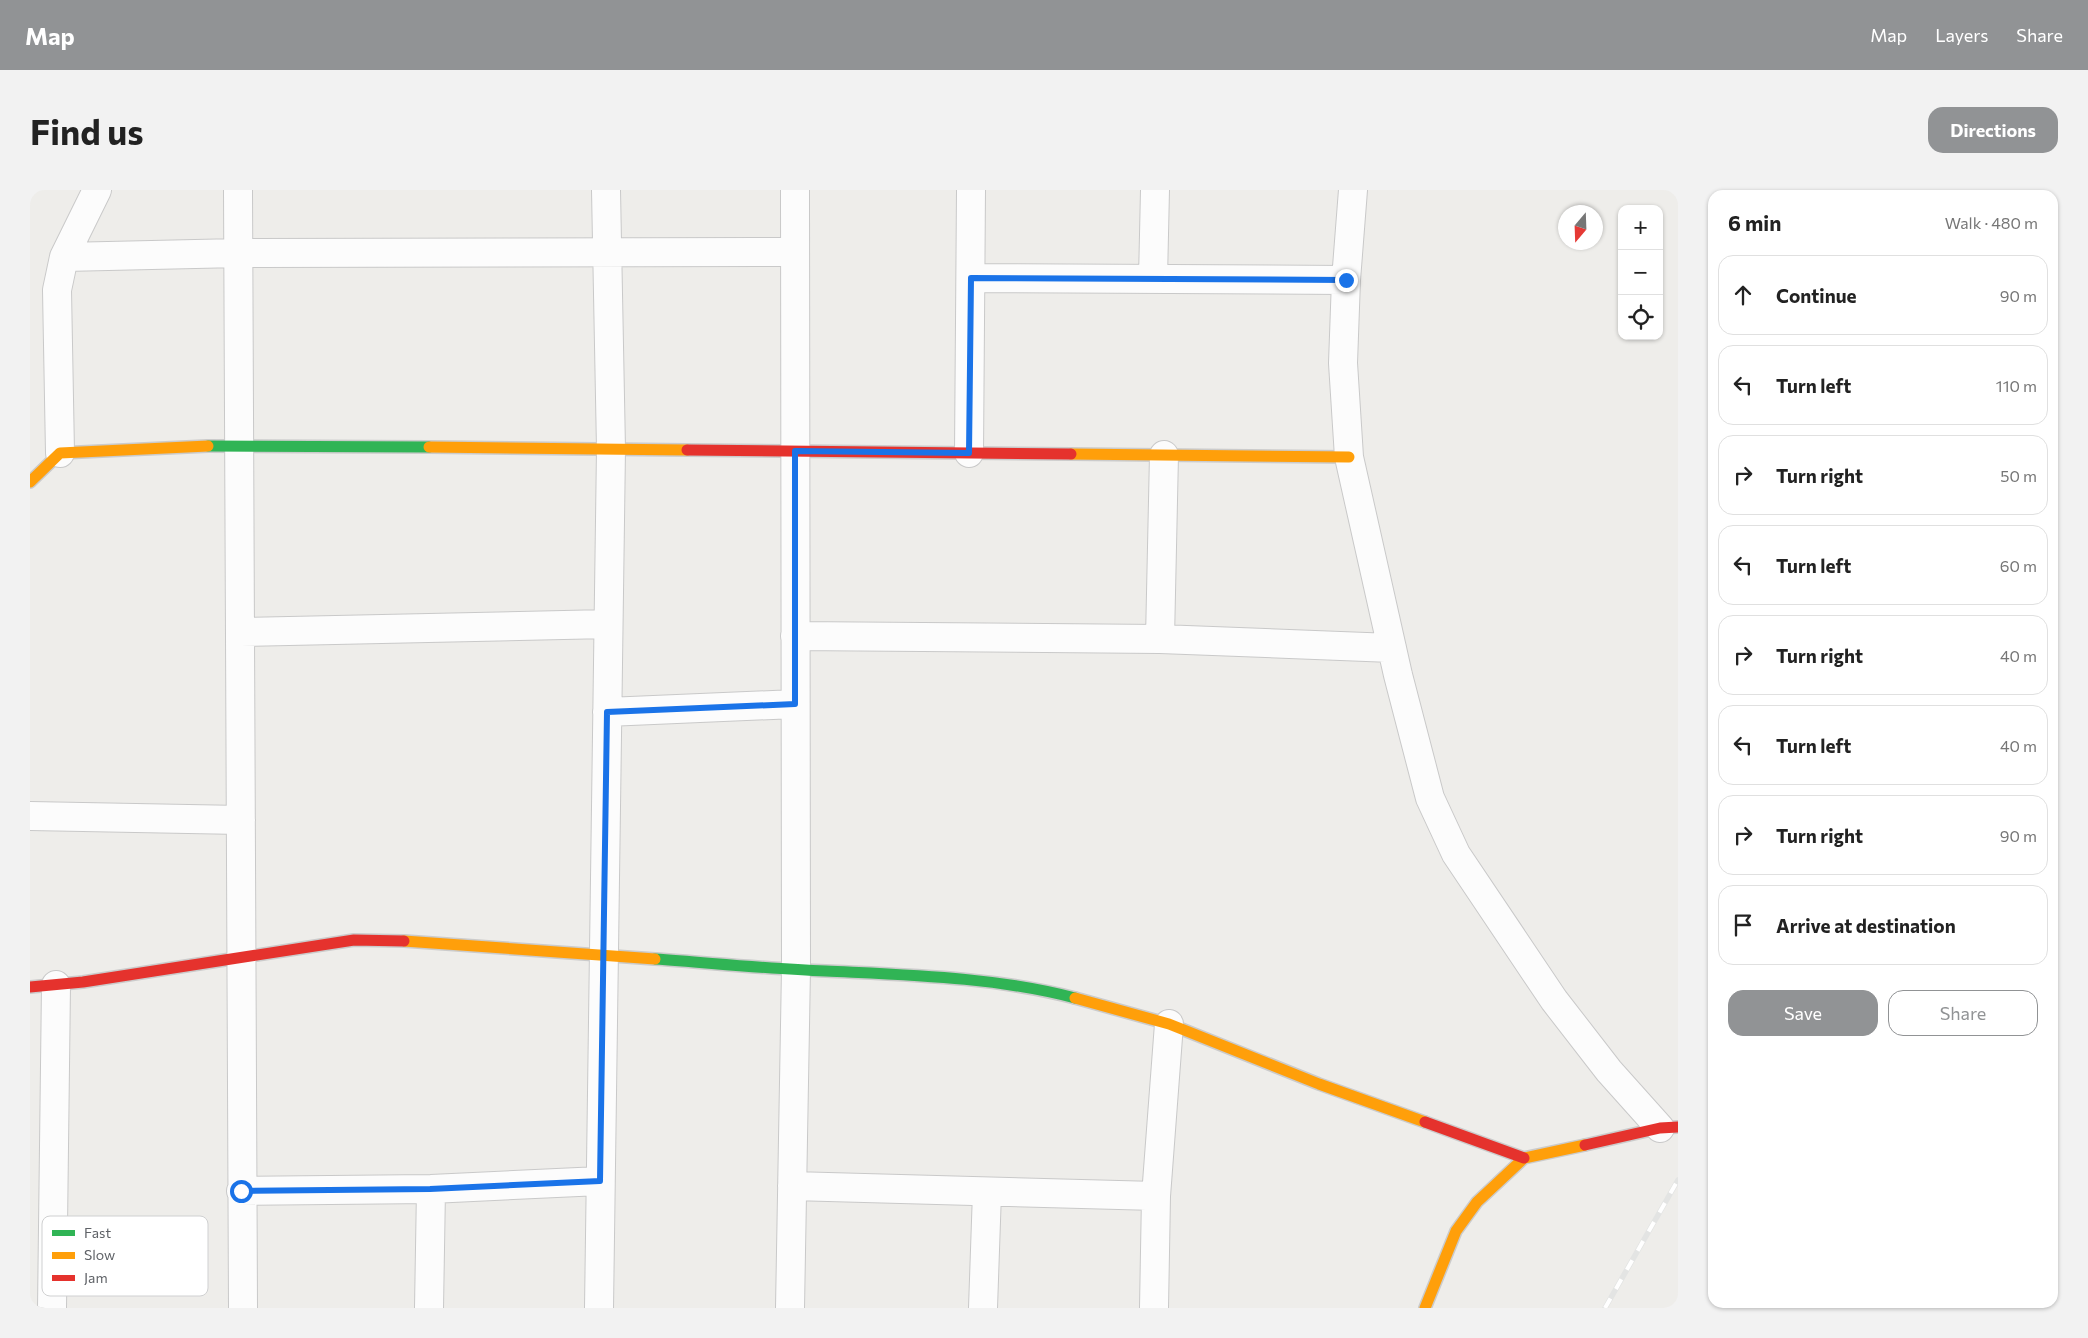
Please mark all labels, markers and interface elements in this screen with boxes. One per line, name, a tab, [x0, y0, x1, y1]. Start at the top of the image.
text: Map	[25, 21, 75, 50]
text: Map	[1870, 24, 1907, 46]
text: Layers	[1935, 24, 1988, 46]
text: Share	[2016, 24, 2063, 46]
button: Directions	[1928, 107, 2058, 153]
text: Find us	[30, 109, 144, 152]
north arrow	[1558, 205, 1603, 250]
map controls	[1618, 205, 1663, 340]
button: +	[1618, 205, 1663, 250]
text: 6 min	[1728, 210, 1781, 235]
text: Walk · 480 m	[1945, 213, 2038, 232]
button: −	[1618, 250, 1663, 295]
route end	[1335, 269, 1358, 292]
icon: ahead	[1729, 281, 1757, 309]
text: Continue	[1776, 284, 1856, 307]
text: 90 m	[2000, 286, 2037, 305]
button: locate	[1618, 295, 1663, 340]
icon: left	[1729, 371, 1757, 399]
text: Turn left	[1776, 374, 1851, 397]
text: 110 m	[1996, 376, 2037, 395]
icon: right	[1729, 461, 1757, 489]
text: Turn right	[1776, 464, 1863, 487]
text: 50 m	[2000, 466, 2037, 485]
icon: left	[1729, 551, 1757, 579]
text: Turn left	[1776, 554, 1851, 577]
text: 60 m	[2000, 556, 2037, 575]
icon: right	[1729, 641, 1757, 669]
text: Turn right	[1776, 644, 1863, 667]
text: 40 m	[2000, 646, 2037, 665]
icon: left	[1729, 731, 1757, 759]
text: Turn left	[1776, 734, 1851, 757]
text: 40 m	[2000, 736, 2037, 755]
icon: right	[1729, 821, 1757, 849]
text: Turn right	[1776, 824, 1863, 847]
text: 90 m	[2000, 826, 2037, 845]
icon: arrive	[1729, 911, 1757, 939]
text: Arrive at destination	[1776, 914, 1956, 937]
button: Save	[1728, 990, 1878, 1036]
button: Share	[1888, 990, 2038, 1036]
route start	[230, 1180, 253, 1203]
legend	[42, 1216, 208, 1296]
text: Fast	[84, 1224, 111, 1241]
text: Slow	[84, 1246, 115, 1263]
text: Jam	[84, 1269, 108, 1286]

